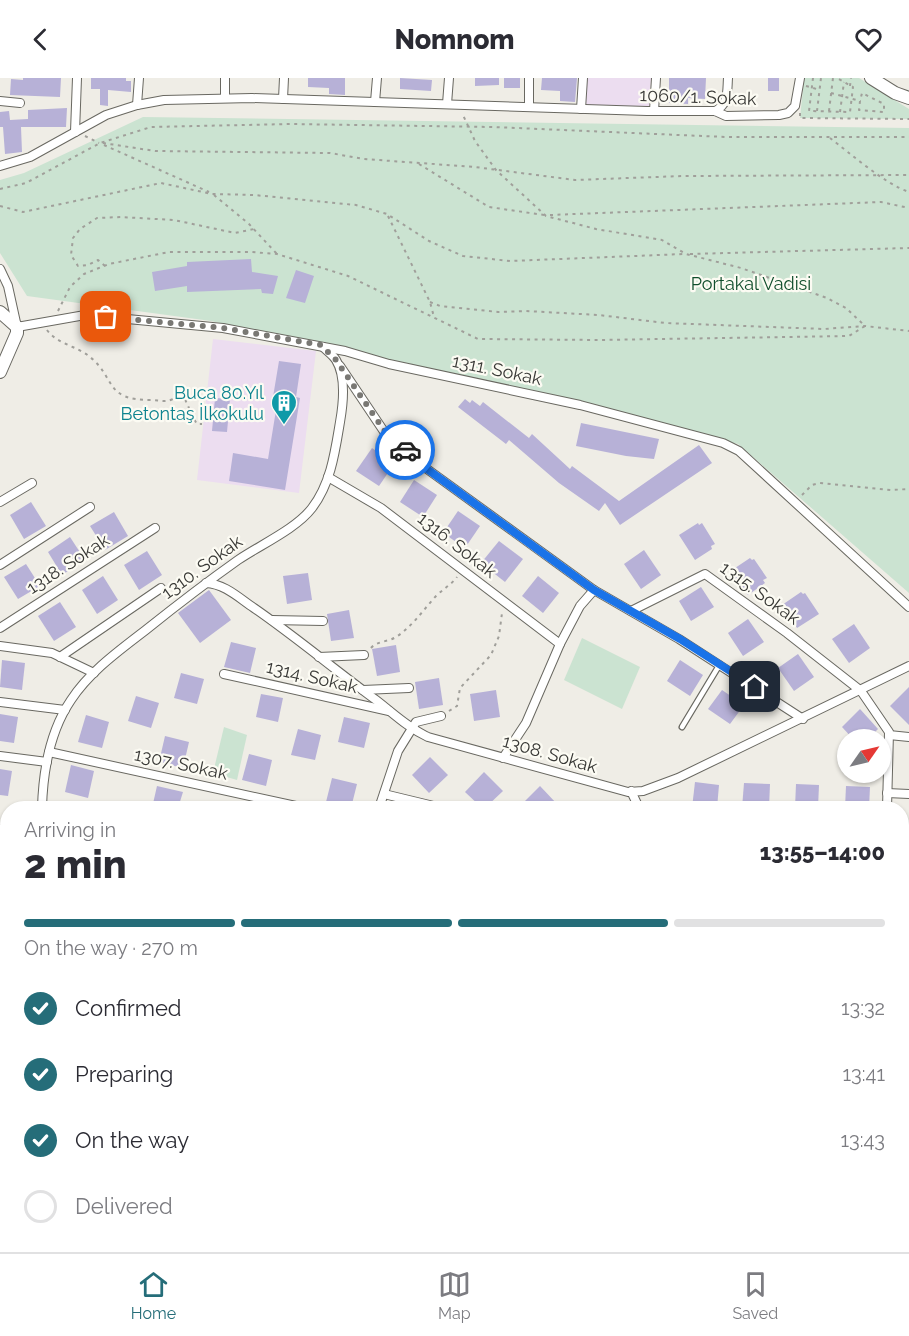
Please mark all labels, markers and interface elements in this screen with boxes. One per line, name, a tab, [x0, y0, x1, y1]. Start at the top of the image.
icon: back	[24, 23, 57, 56]
icon: heart	[852, 23, 885, 56]
text: Nomnom	[394, 24, 515, 55]
street label: 1060/1. Sokak	[639, 84, 757, 109]
park label: Portakal Vadisi	[691, 273, 811, 294]
pin	[80, 291, 131, 342]
icon: bag	[89, 300, 122, 333]
street label: 1311. Sokak	[450, 350, 544, 389]
place label: Buca 80.Yıl Betontaş İlkokulu	[120, 382, 264, 424]
building icon: Buca 80.Yıl Betontaş İlkokulu	[269, 388, 299, 426]
courier	[375, 420, 435, 480]
icon: car	[389, 434, 422, 467]
street label: 1316. Sokak	[414, 507, 501, 582]
street label: 1318. Sokak	[23, 529, 113, 598]
street label: 1310. Sokak	[157, 530, 246, 603]
street label: 1315. Sokak	[716, 557, 805, 629]
street label: 1314. Sokak	[264, 656, 360, 697]
pin	[729, 661, 780, 712]
icon: home	[738, 670, 771, 703]
north arrow	[837, 729, 891, 783]
map controls	[837, 729, 891, 783]
street label: 1308. Sokak	[500, 730, 600, 777]
street label: 1307. Sokak	[132, 743, 230, 784]
text: Arriving in	[24, 818, 116, 842]
text: 13:55–14:00	[760, 839, 885, 865]
text: 2 min	[24, 841, 127, 887]
text: On the way · 270 m	[24, 936, 198, 960]
icon: check	[24, 992, 57, 1025]
text: Confirmed	[75, 995, 182, 1021]
text: 13:32	[841, 996, 885, 1020]
icon: check	[24, 1058, 57, 1091]
text: Preparing	[75, 1061, 173, 1087]
text: 13:41	[843, 1062, 885, 1086]
icon: check	[24, 1124, 57, 1157]
text: On the way	[75, 1127, 189, 1153]
text: 13:43	[840, 1128, 885, 1152]
text: Delivered	[75, 1193, 173, 1219]
tab: Home	[131, 1268, 176, 1323]
tab: Map	[438, 1268, 471, 1323]
tab: Saved	[732, 1268, 778, 1323]

